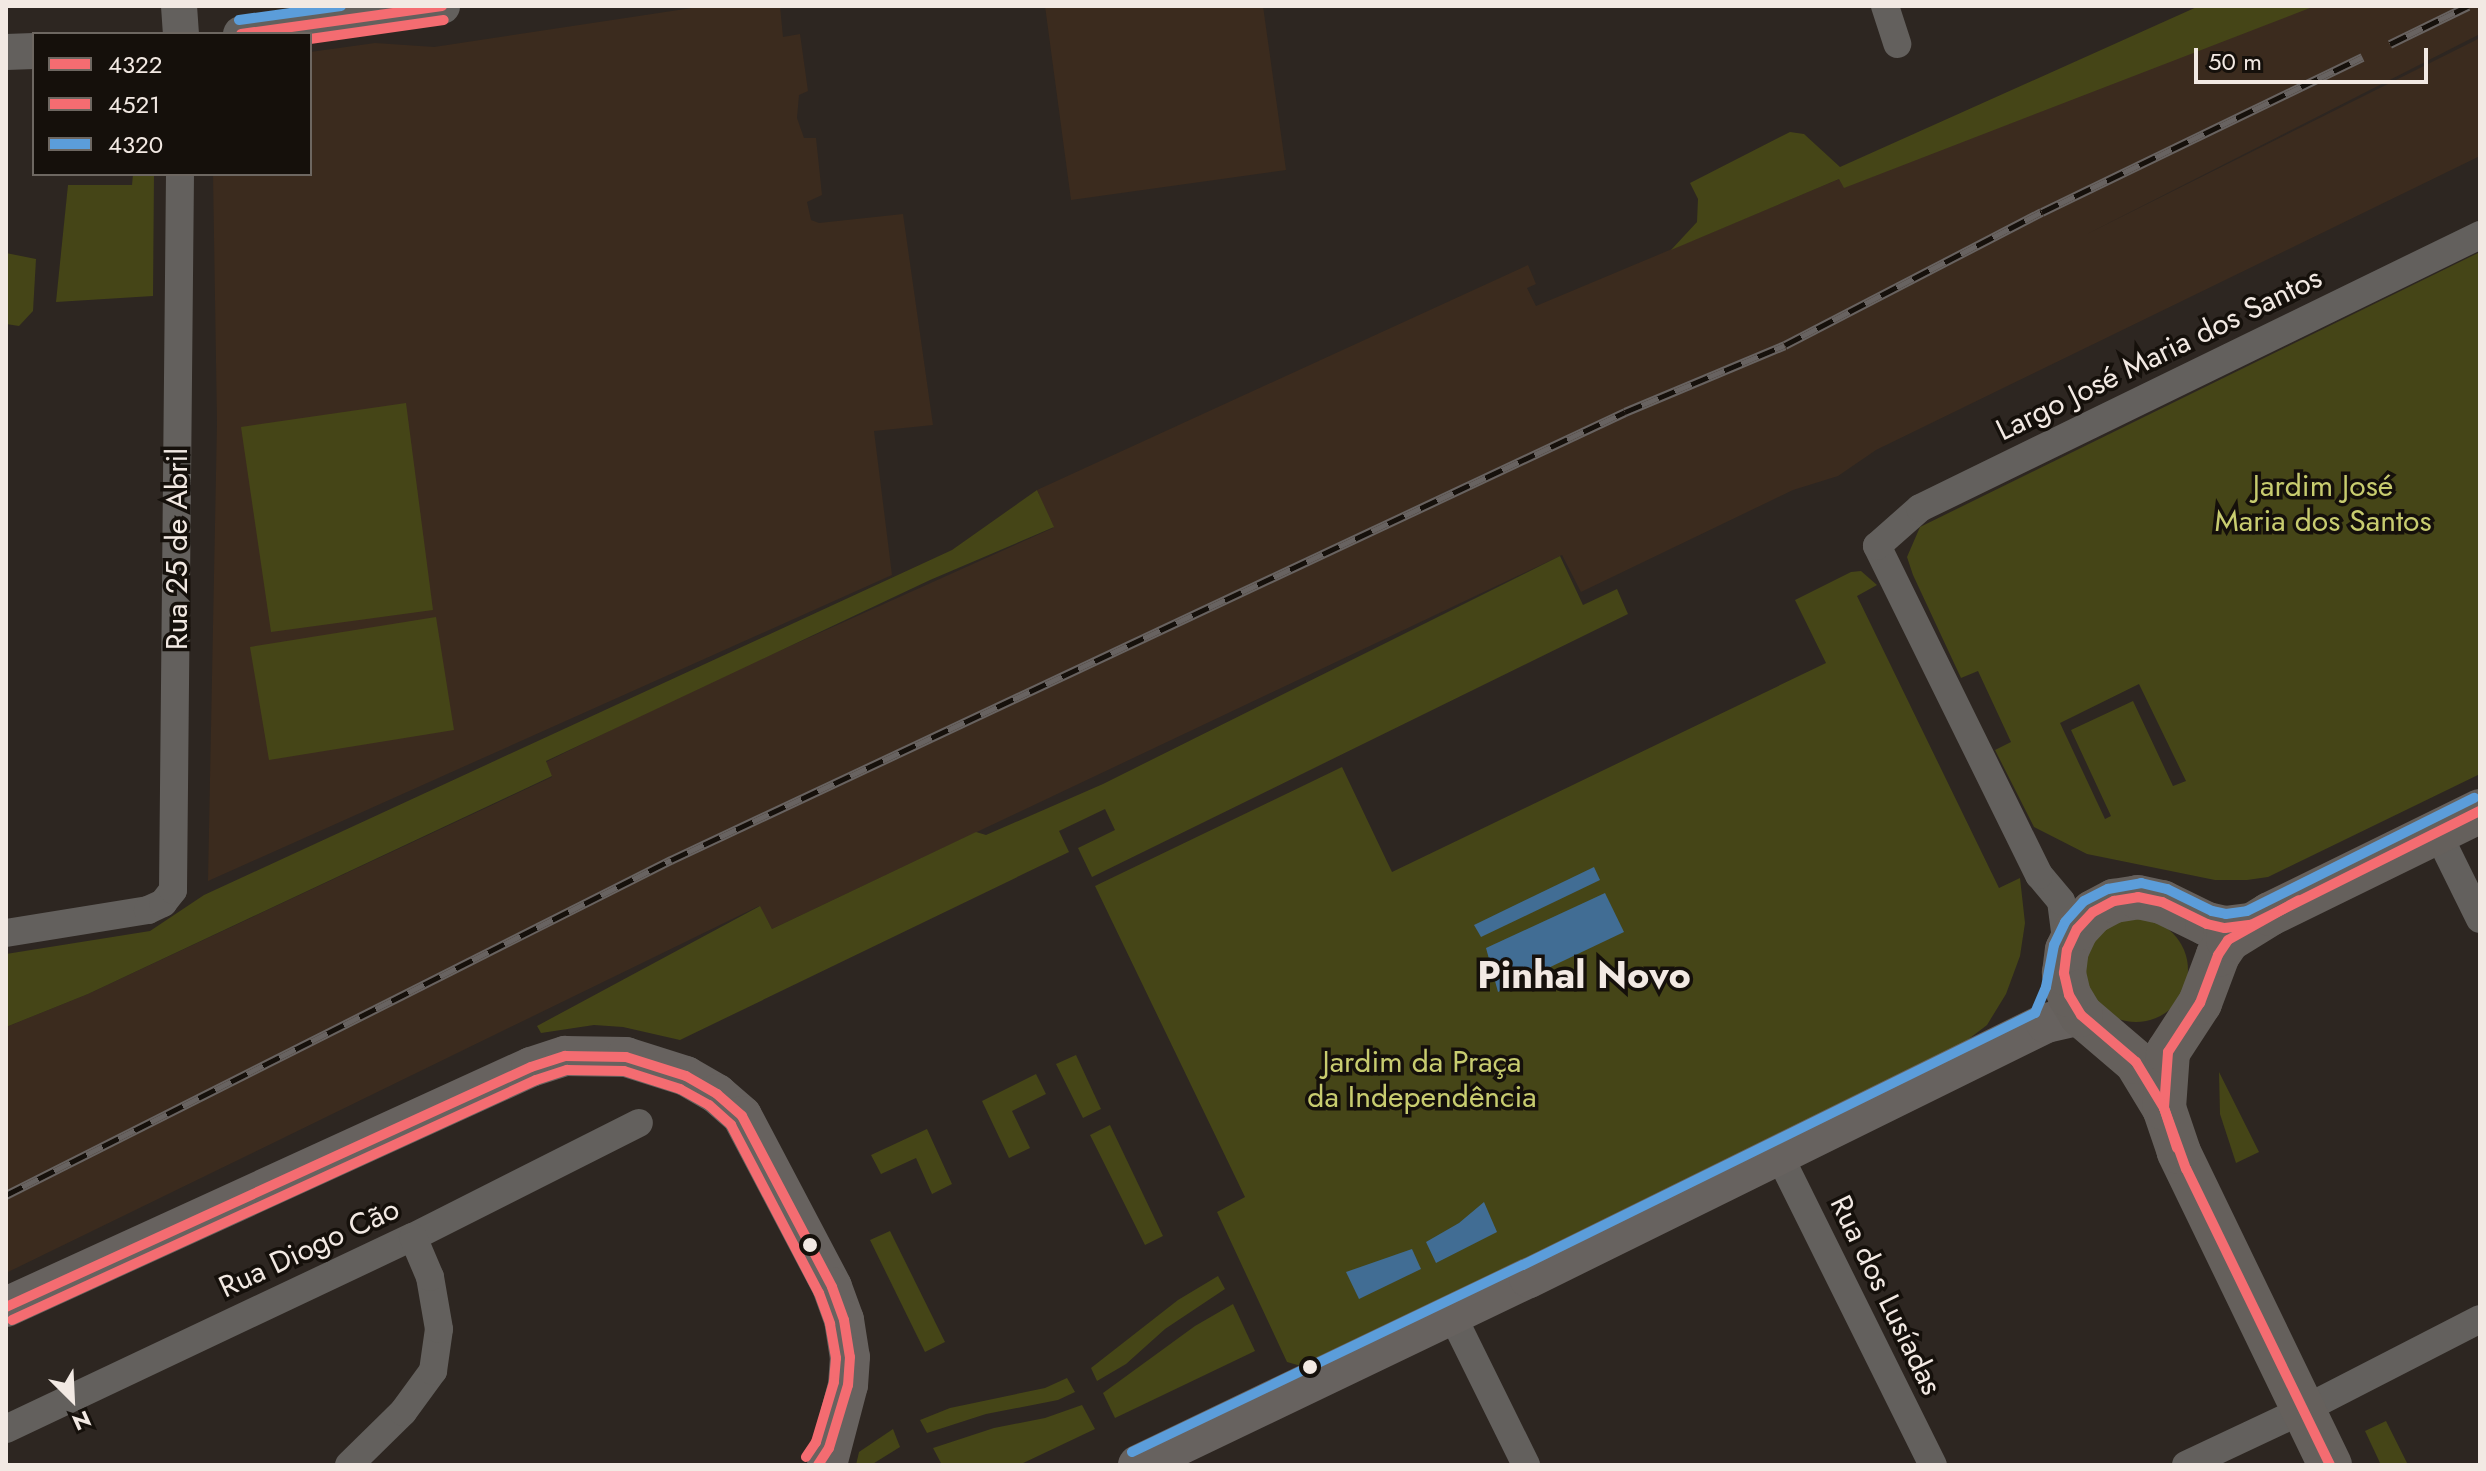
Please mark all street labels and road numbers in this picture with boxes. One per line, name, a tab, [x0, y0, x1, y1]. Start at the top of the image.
street label: Largo José Maria dos Santos	[1990, 259, 2328, 449]
street label: Rua 25 de Abril	[159, 448, 195, 650]
street label: Rua dos Lusíadas	[1822, 1190, 1950, 1400]
street label: Rua Diogo Cão	[213, 1191, 405, 1305]

